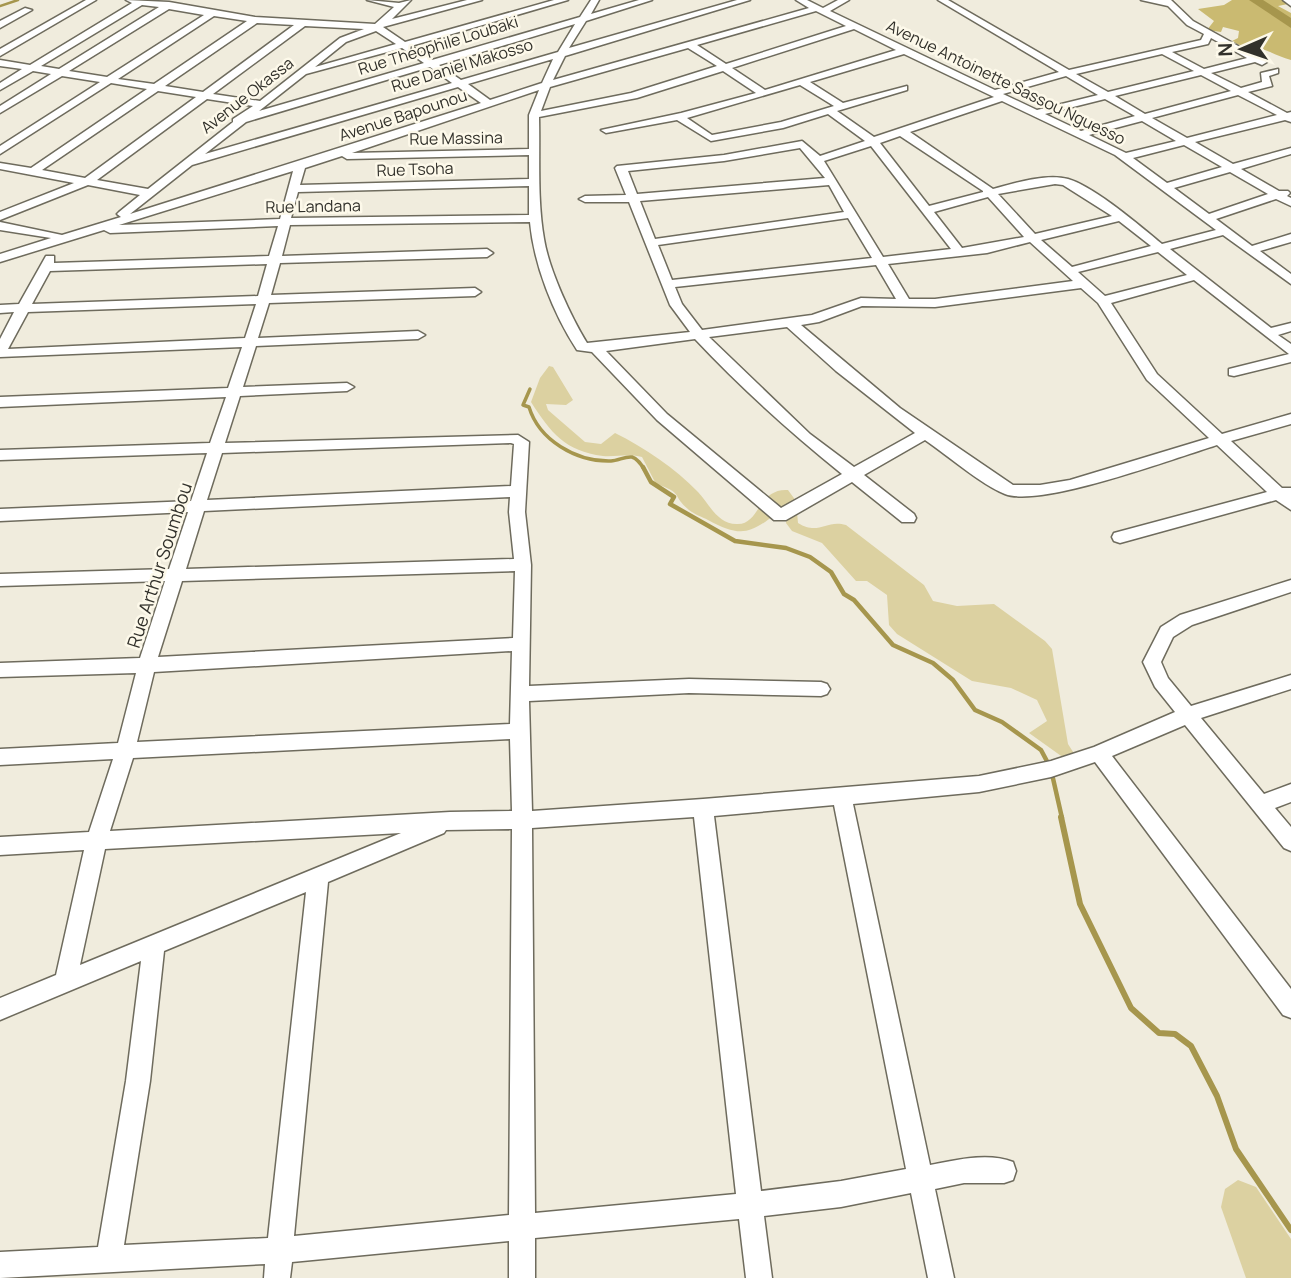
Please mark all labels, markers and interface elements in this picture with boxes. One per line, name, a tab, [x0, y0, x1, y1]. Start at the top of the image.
street label: Rue Théophile Loubaki	[355, 10, 521, 80]
street label: Avenue Antoinette Sassou Nguesso	[883, 14, 1129, 150]
north arrow	[1207, 14, 1277, 84]
street label: Rue Daniel Makosso	[388, 33, 536, 97]
text: N	[1212, 42, 1238, 57]
street label: Avenue Okassa	[196, 52, 298, 138]
street label: Avenue Bapounou	[336, 84, 470, 146]
street label: Rue Massina	[409, 126, 503, 150]
street label: Rue Tsoha	[376, 157, 454, 181]
street label: Rue Landana	[265, 194, 361, 218]
street label: Rue Arthur Soumbou	[121, 479, 197, 651]

